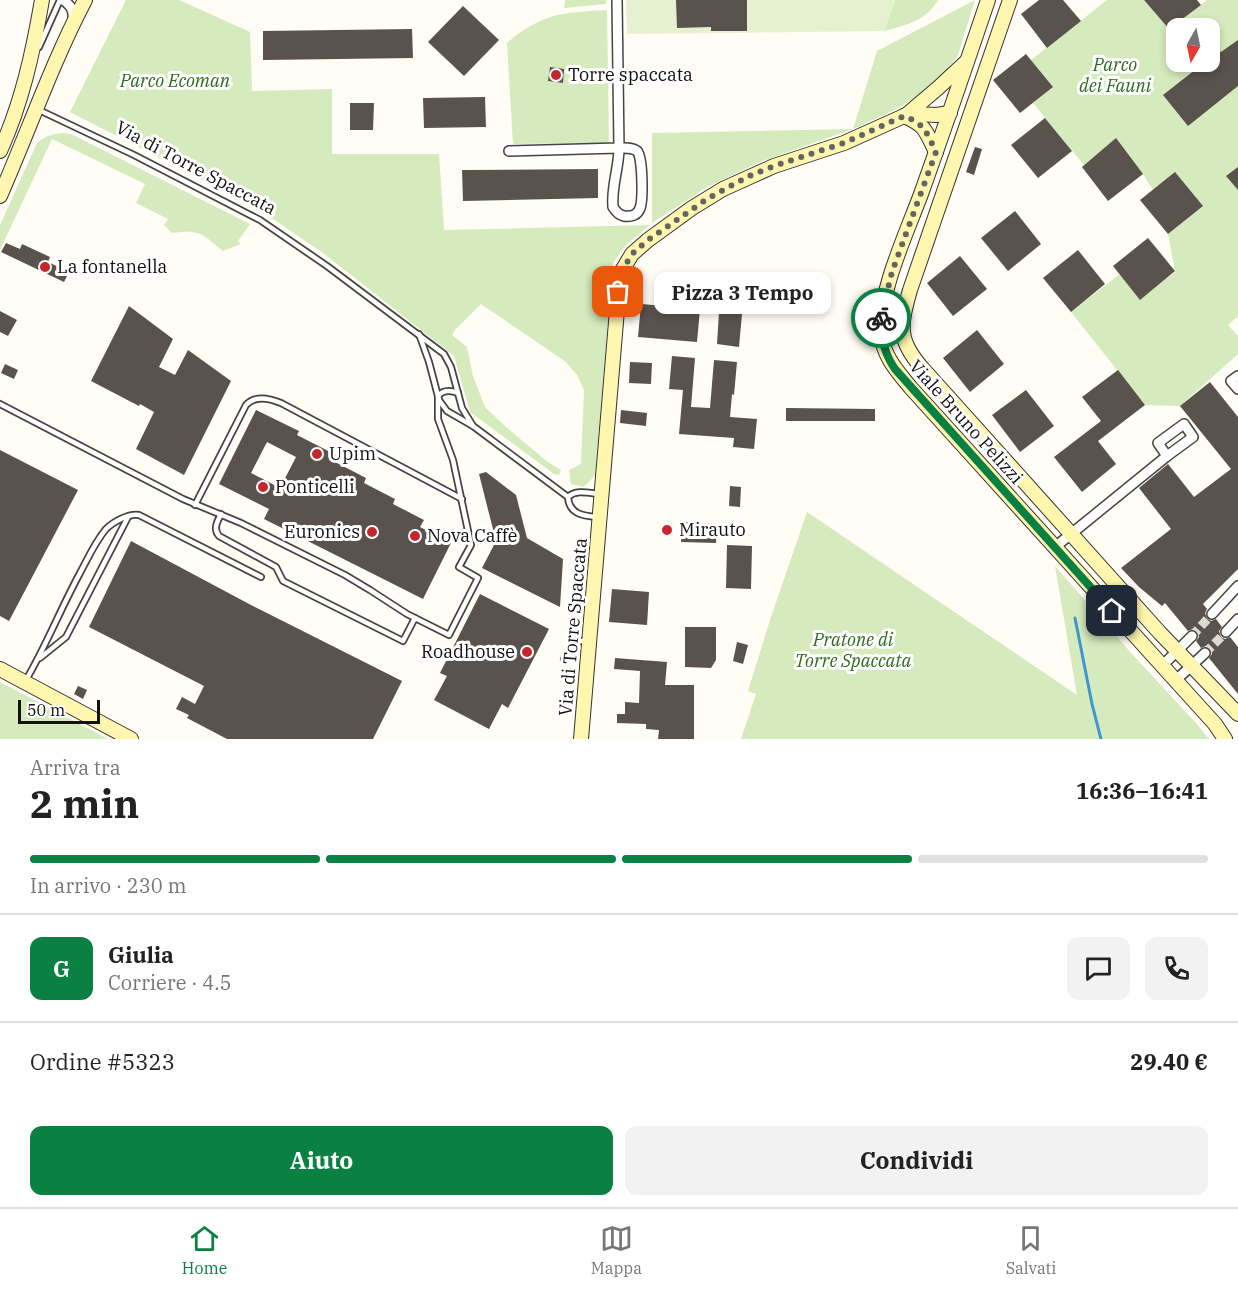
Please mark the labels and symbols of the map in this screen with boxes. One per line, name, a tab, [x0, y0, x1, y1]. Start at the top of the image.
north arrow	[1166, 18, 1220, 72]
park label: Parco dei Fauni	[1079, 53, 1152, 97]
place label: Torre spaccata	[568, 63, 693, 86]
marker: Torre spaccata	[549, 68, 563, 82]
park label: Parco Ecoman	[119, 69, 231, 92]
street label: Via di Torre Spaccata	[112, 115, 281, 220]
place label: La fontanella	[57, 255, 168, 278]
marker: La fontanella	[38, 260, 52, 274]
pin	[592, 266, 643, 317]
callout: Pizza 3 Tempo	[654, 271, 831, 313]
courier	[851, 288, 911, 348]
street label: Viale Bruno Pelizzi	[905, 355, 1028, 489]
place label: Upim	[329, 442, 376, 465]
marker: Upim	[310, 447, 324, 461]
place label: Ponticelli	[275, 475, 355, 498]
marker: Ponticelli	[256, 480, 270, 494]
place label: Mirauto	[679, 518, 746, 541]
place label: Euronics	[284, 520, 360, 543]
marker: Mirauto	[660, 523, 674, 537]
place label: Nova Caffè	[427, 524, 517, 547]
marker: Euronics	[365, 525, 379, 539]
marker: Nova Caffè	[408, 529, 422, 543]
street label: Via di Torre Spaccata	[553, 537, 592, 717]
pin	[1086, 585, 1137, 636]
park label: Pratone di Torre Spaccata	[795, 628, 912, 672]
place label: Roadhouse	[421, 640, 515, 663]
marker: Roadhouse	[520, 645, 534, 659]
scale bar	[18, 697, 100, 724]

